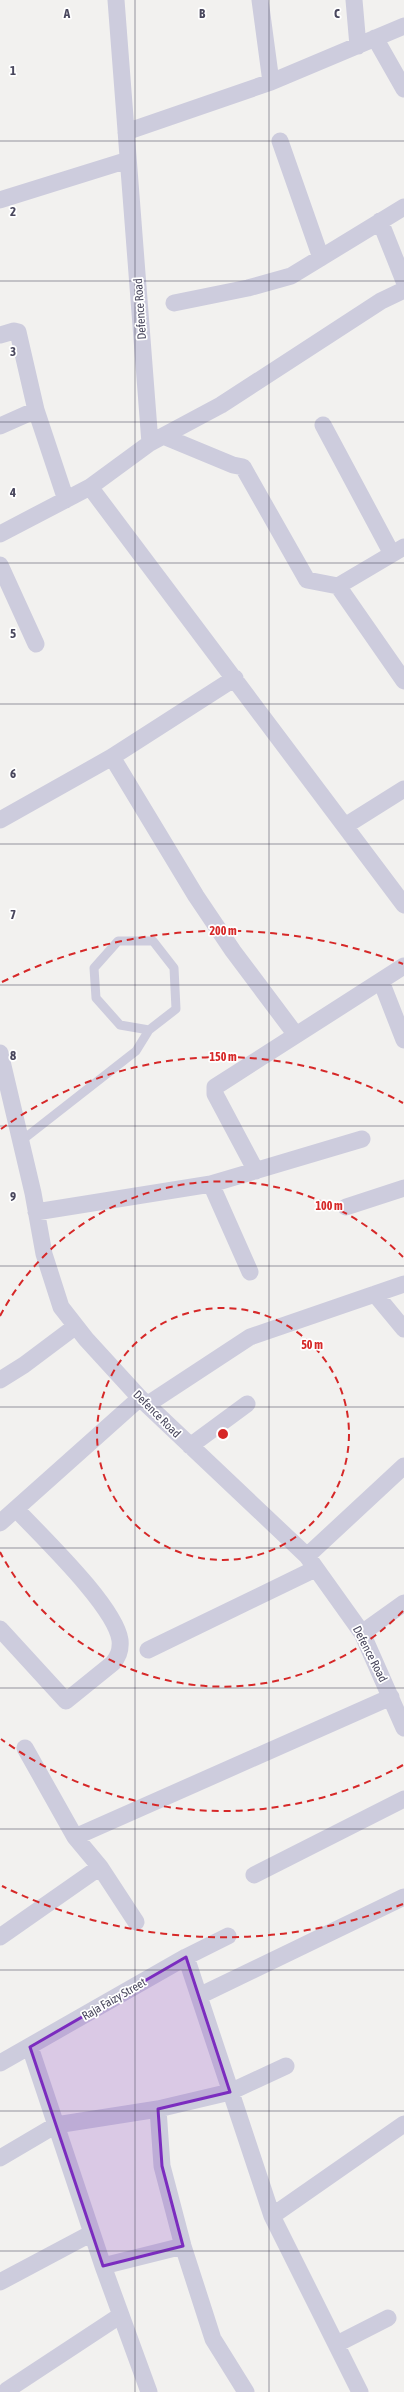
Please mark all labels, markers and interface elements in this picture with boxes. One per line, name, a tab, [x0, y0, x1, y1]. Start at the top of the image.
text: A	[63, 6, 71, 21]
text: B	[199, 6, 206, 21]
text: C	[334, 6, 340, 21]
text: 1	[10, 63, 16, 78]
text: 2	[10, 204, 16, 219]
street label: Defence Road	[131, 278, 149, 340]
text: 3	[10, 344, 16, 359]
text: 4	[9, 485, 16, 500]
text: 5	[10, 626, 16, 641]
text: 6	[10, 766, 16, 781]
text: 7	[10, 907, 16, 922]
text: 200 m	[209, 924, 237, 938]
text: 8	[10, 1048, 16, 1063]
text: 150 m	[209, 1050, 237, 1064]
text: 9	[10, 1189, 16, 1204]
text: 100 m	[315, 1199, 343, 1213]
text: 50 m	[301, 1338, 323, 1352]
street label: Defence Road	[130, 1387, 184, 1441]
centre of rings	[216, 1427, 230, 1441]
street label: Defence Road	[350, 1624, 390, 1684]
street label: Raja Faizy Street	[79, 1975, 149, 2023]

